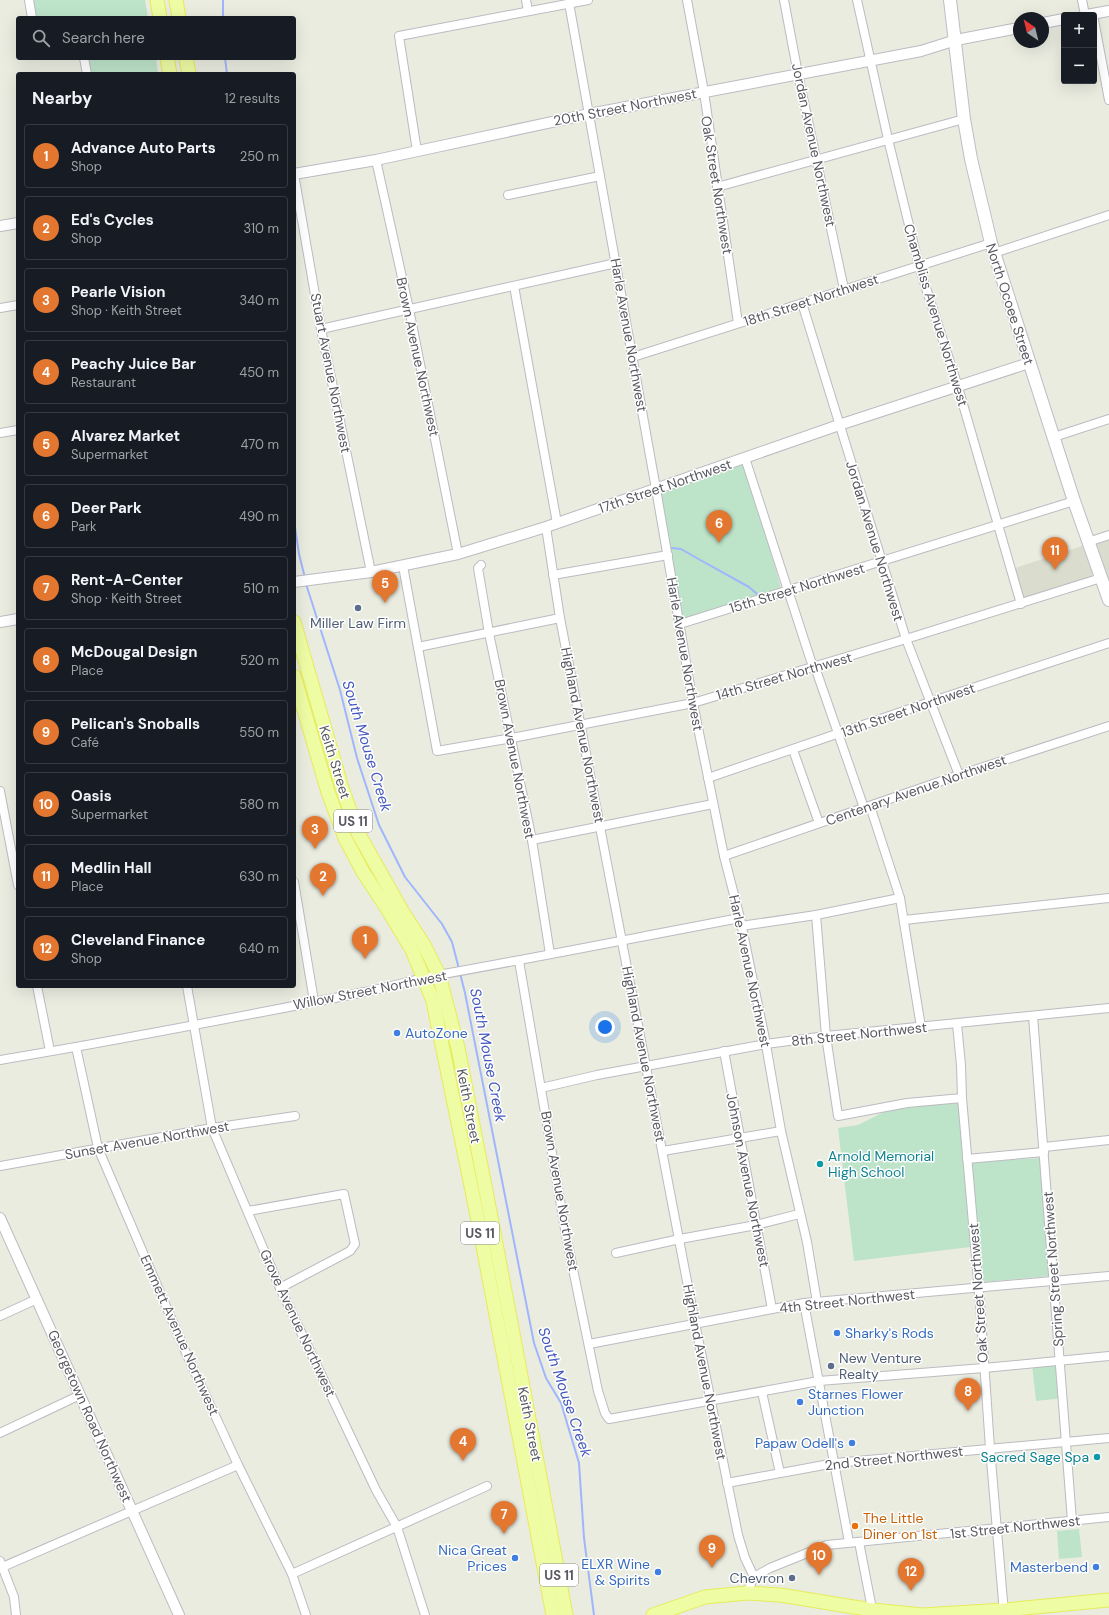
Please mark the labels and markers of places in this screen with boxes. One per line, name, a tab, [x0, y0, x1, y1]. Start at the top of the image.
pin: 6	[706, 510, 732, 543]
pin: 11	[1042, 537, 1068, 570]
pin: 5	[372, 570, 398, 603]
marker: Miller Law Firm	[353, 603, 363, 613]
place label: Miller Law Firm	[310, 614, 406, 632]
pin: 3	[302, 816, 328, 849]
pin: 2	[310, 863, 336, 896]
pin: 1	[352, 926, 378, 959]
place label: AutoZone	[405, 1024, 468, 1042]
marker: AutoZone	[392, 1028, 402, 1038]
place label: Arnold Memorial High School	[828, 1147, 934, 1181]
marker: Arnold Memorial High School	[815, 1159, 825, 1169]
place label: Sharky's Rods	[845, 1324, 934, 1342]
marker: Sharky's Rods	[832, 1328, 842, 1338]
place label: New Venture Realty	[839, 1349, 922, 1383]
marker: New Venture Realty	[826, 1361, 836, 1371]
pin: 8	[955, 1378, 981, 1411]
place label: Starnes Flower Junction	[808, 1385, 903, 1419]
marker: Starnes Flower Junction	[795, 1397, 805, 1407]
pin: 4	[450, 1428, 476, 1461]
place label: Papaw Odell's	[755, 1434, 844, 1452]
marker: Papaw Odell's	[847, 1438, 857, 1448]
place label: Sacred Sage Spa	[980, 1448, 1089, 1466]
marker: Sacred Sage Spa	[1092, 1452, 1102, 1462]
pin: 7	[491, 1501, 517, 1534]
place label: The Little Diner on 1st	[863, 1509, 938, 1543]
marker: The Little Diner on 1st	[850, 1521, 860, 1531]
pin: 9	[699, 1535, 725, 1568]
place label: Nica Great Prices	[438, 1541, 507, 1575]
pin: 10	[806, 1542, 832, 1575]
marker: Nica Great Prices	[510, 1553, 520, 1563]
place label: ELXR Wine & Spirits	[581, 1555, 650, 1589]
pin: 12	[898, 1558, 924, 1591]
place label: Masterbend	[1010, 1558, 1088, 1576]
marker: Masterbend	[1091, 1562, 1101, 1572]
marker: ELXR Wine & Spirits	[653, 1567, 663, 1577]
place label: Chevron	[730, 1569, 784, 1587]
marker: Chevron	[787, 1573, 797, 1583]

